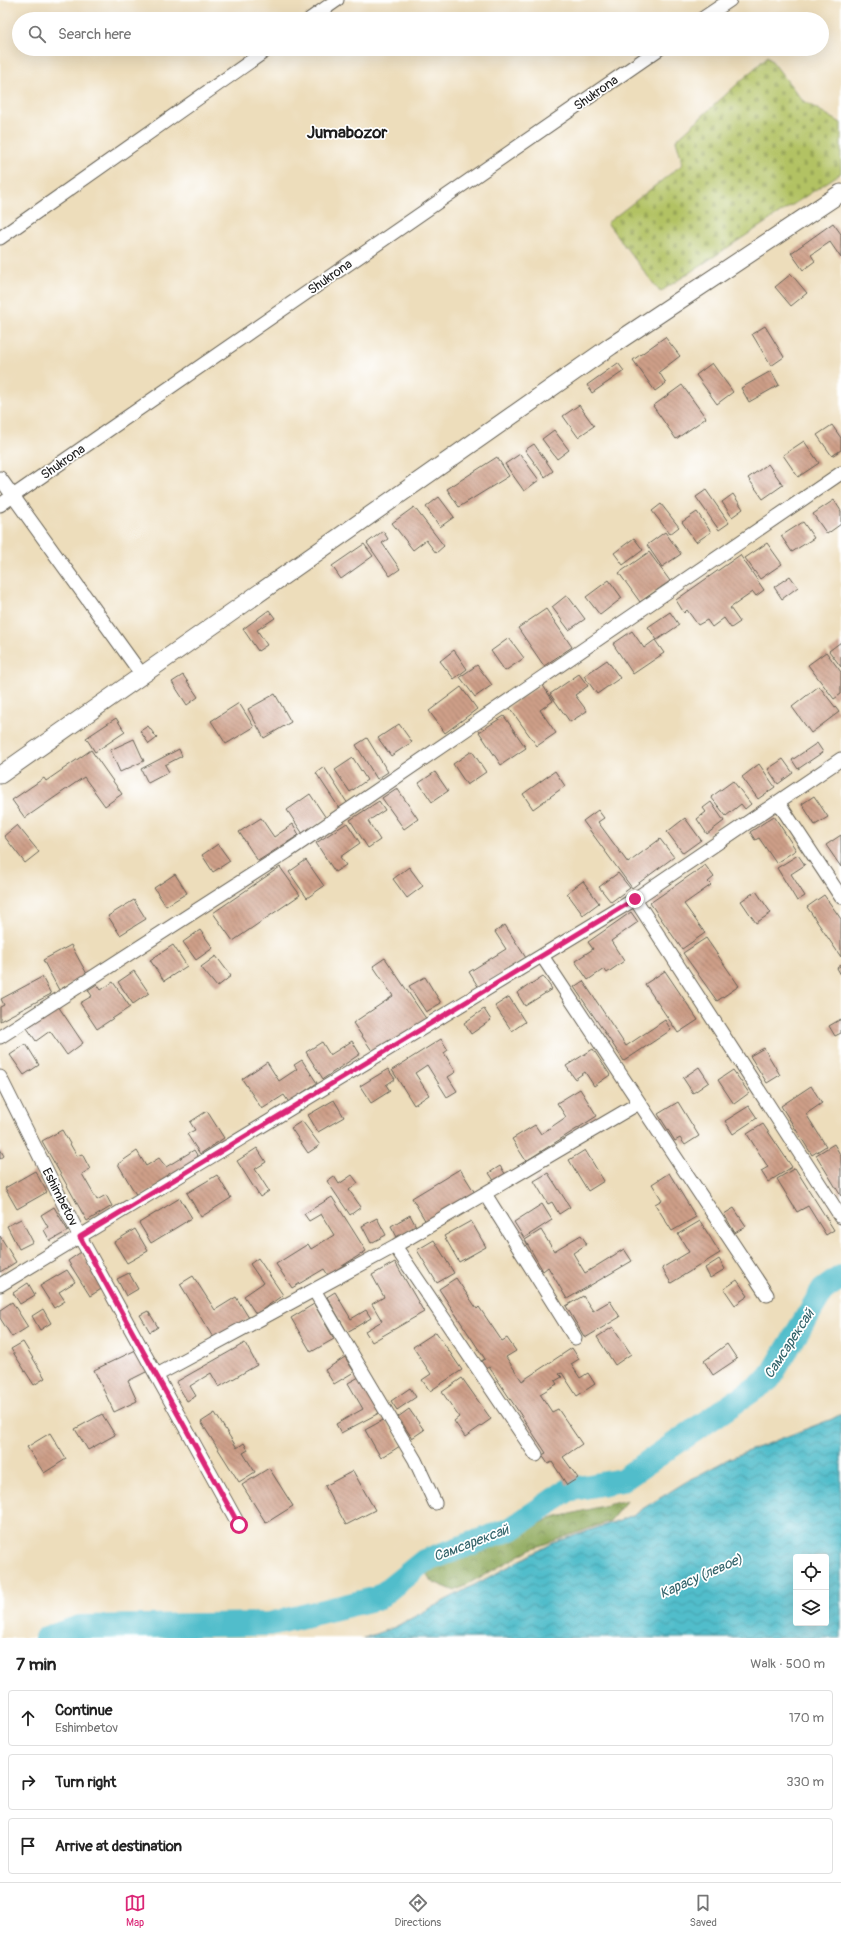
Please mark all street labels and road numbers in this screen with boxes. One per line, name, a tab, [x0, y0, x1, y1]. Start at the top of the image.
street label: Shukrona	[571, 72, 621, 114]
street label: Shukrona	[305, 256, 355, 298]
street label: Shukrona	[38, 441, 88, 483]
street label: Eshimbetov	[39, 1165, 82, 1229]

